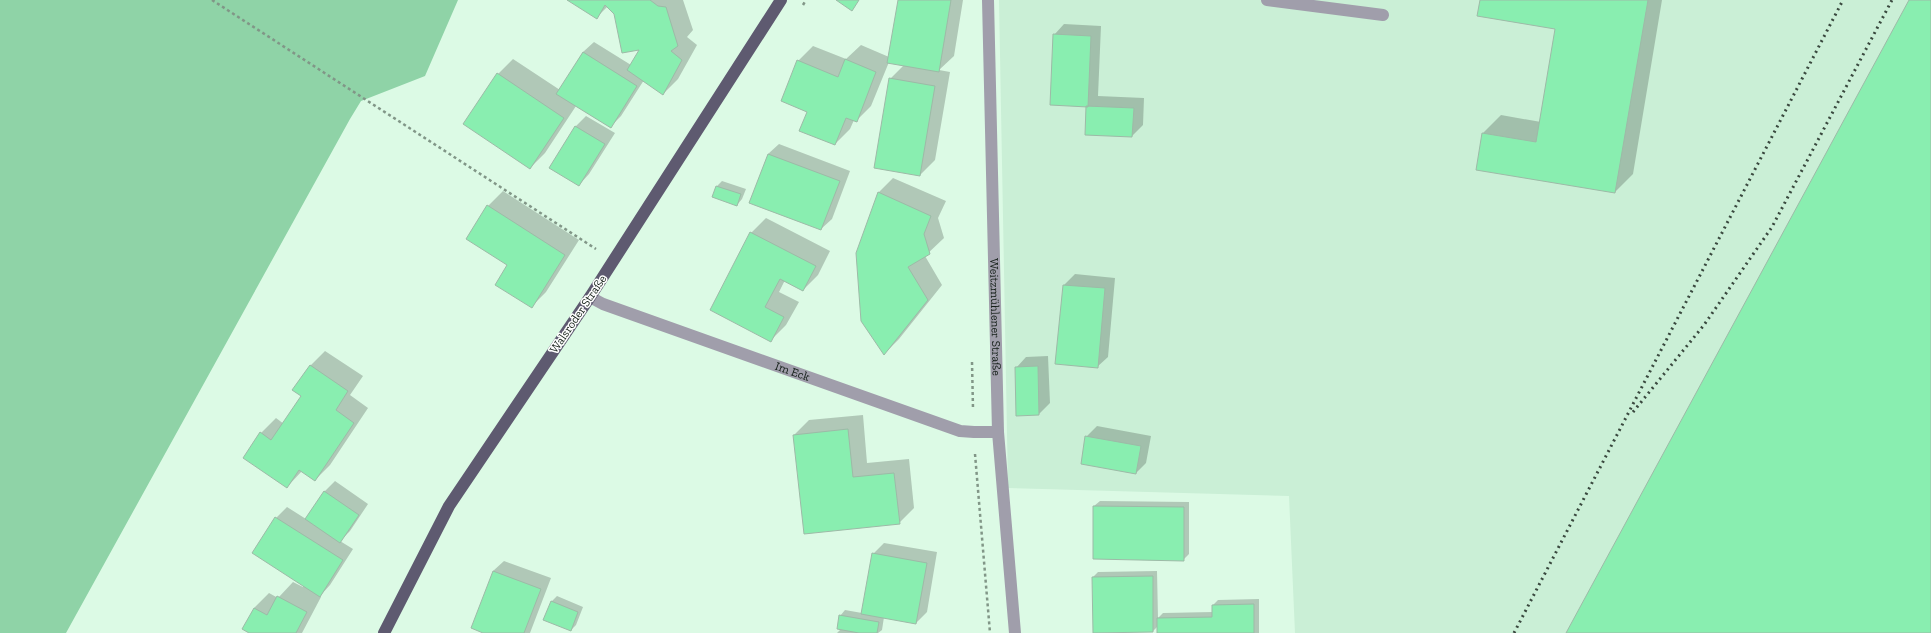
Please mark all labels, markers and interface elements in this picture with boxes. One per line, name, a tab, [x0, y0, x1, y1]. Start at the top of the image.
street label: Weitzmühlener Straße	[987, 258, 1004, 376]
street label: Walsroder Straße	[547, 272, 609, 356]
street label: Im Eck	[773, 359, 813, 384]

